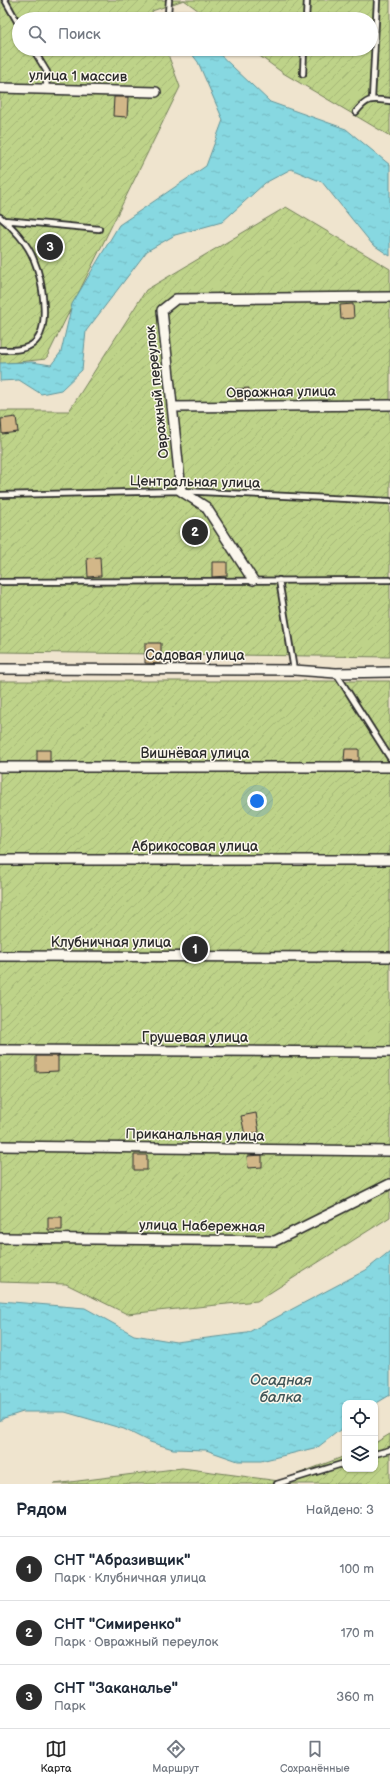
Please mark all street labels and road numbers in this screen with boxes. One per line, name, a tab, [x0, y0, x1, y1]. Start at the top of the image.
street label: улица 1 массив	[29, 67, 128, 85]
street label: Овражный переулок	[141, 324, 172, 459]
street label: Овражная улица	[226, 383, 337, 401]
street label: Центральная улица	[130, 472, 261, 492]
street label: Садовая улица	[145, 647, 245, 664]
street label: Вишнёвая улица	[140, 745, 250, 762]
street label: Абрикосовая улица	[131, 838, 259, 855]
street label: Клубничная улица	[51, 934, 172, 951]
street label: Грушевая улица	[142, 1029, 249, 1046]
street label: Приканальная улица	[125, 1125, 265, 1145]
street label: улица Набережная	[139, 1216, 265, 1236]

